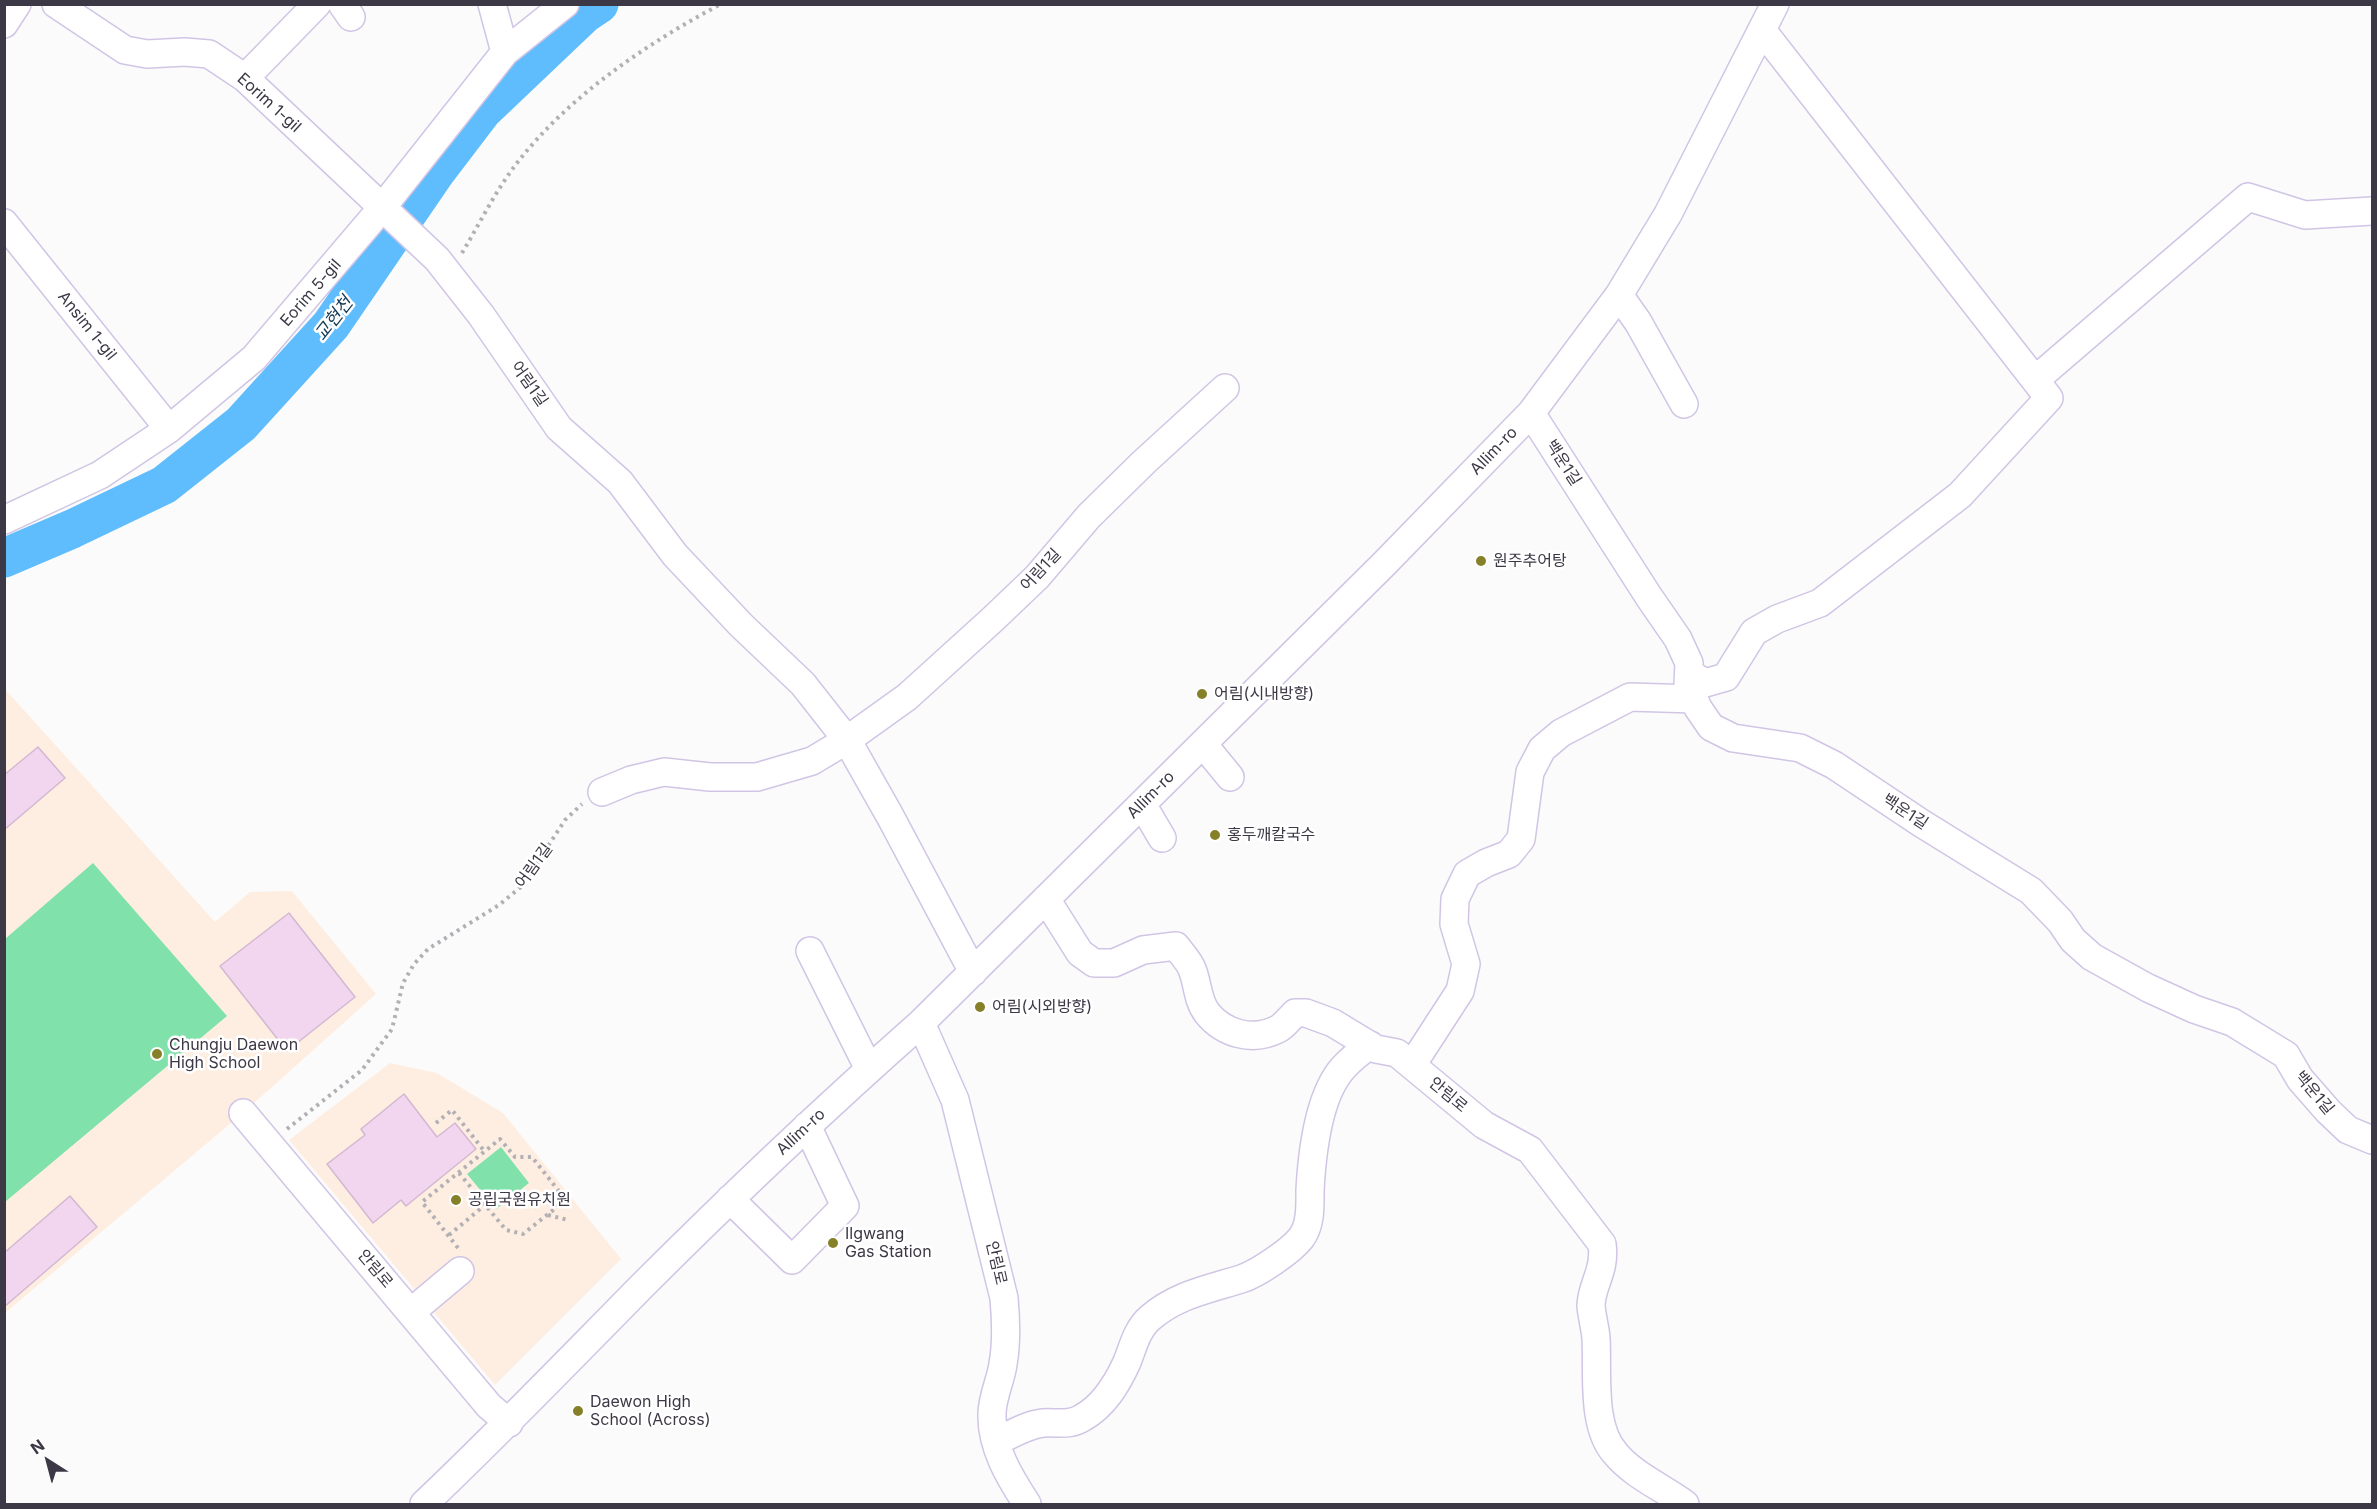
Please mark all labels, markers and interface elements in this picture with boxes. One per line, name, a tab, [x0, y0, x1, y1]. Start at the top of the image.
street label: Eorim 1-gil	[233, 69, 305, 137]
street label: Eorim 5-gil	[277, 256, 345, 330]
street label: Ansim 1-gil	[53, 288, 121, 364]
water label: 교현천	[310, 293, 358, 345]
street label: 어림1길	[507, 358, 551, 410]
street label: Allim-ro	[1466, 423, 1522, 479]
street label: 백운1길	[1541, 437, 1585, 489]
street label: 어림1길	[1017, 545, 1065, 595]
place label: 원주추어탕	[1493, 551, 1567, 571]
marker: 원주추어탕	[1474, 554, 1488, 568]
place label: 어림(시내방향)	[1214, 684, 1314, 704]
marker: 어림(시내방향)	[1195, 687, 1209, 701]
street label: Allim-ro	[1123, 767, 1179, 823]
street label: 백운1길	[1879, 790, 1931, 834]
place label: 홍두깨칼국수	[1227, 825, 1315, 845]
marker: 홍두깨칼국수	[1208, 828, 1222, 842]
street label: 어림1길	[511, 840, 557, 892]
place label: 어림(시외방향)	[992, 997, 1092, 1017]
marker: 어림(시외방향)	[973, 1000, 987, 1014]
place label: Chungju Daewon High School	[169, 1035, 298, 1073]
marker: Chungju Daewon High School	[150, 1047, 164, 1061]
street label: 백운1길	[2290, 1067, 2338, 1119]
street label: 안림로	[1425, 1073, 1471, 1117]
street label: Allim-ro	[773, 1105, 829, 1159]
place label: 공립국원유치원	[468, 1190, 571, 1210]
marker: 공립국원유치원	[449, 1193, 463, 1207]
place label: Ilgwang Gas Station	[845, 1224, 932, 1262]
marker: Ilgwang Gas Station	[826, 1236, 840, 1250]
street label: 안림로	[982, 1239, 1010, 1287]
street label: 안림로	[353, 1246, 397, 1292]
place label: Daewon High School (Across)	[590, 1392, 711, 1430]
marker: Daewon High School (Across)	[571, 1404, 585, 1418]
north arrow	[18, 1431, 78, 1491]
text: N	[27, 1435, 48, 1458]

